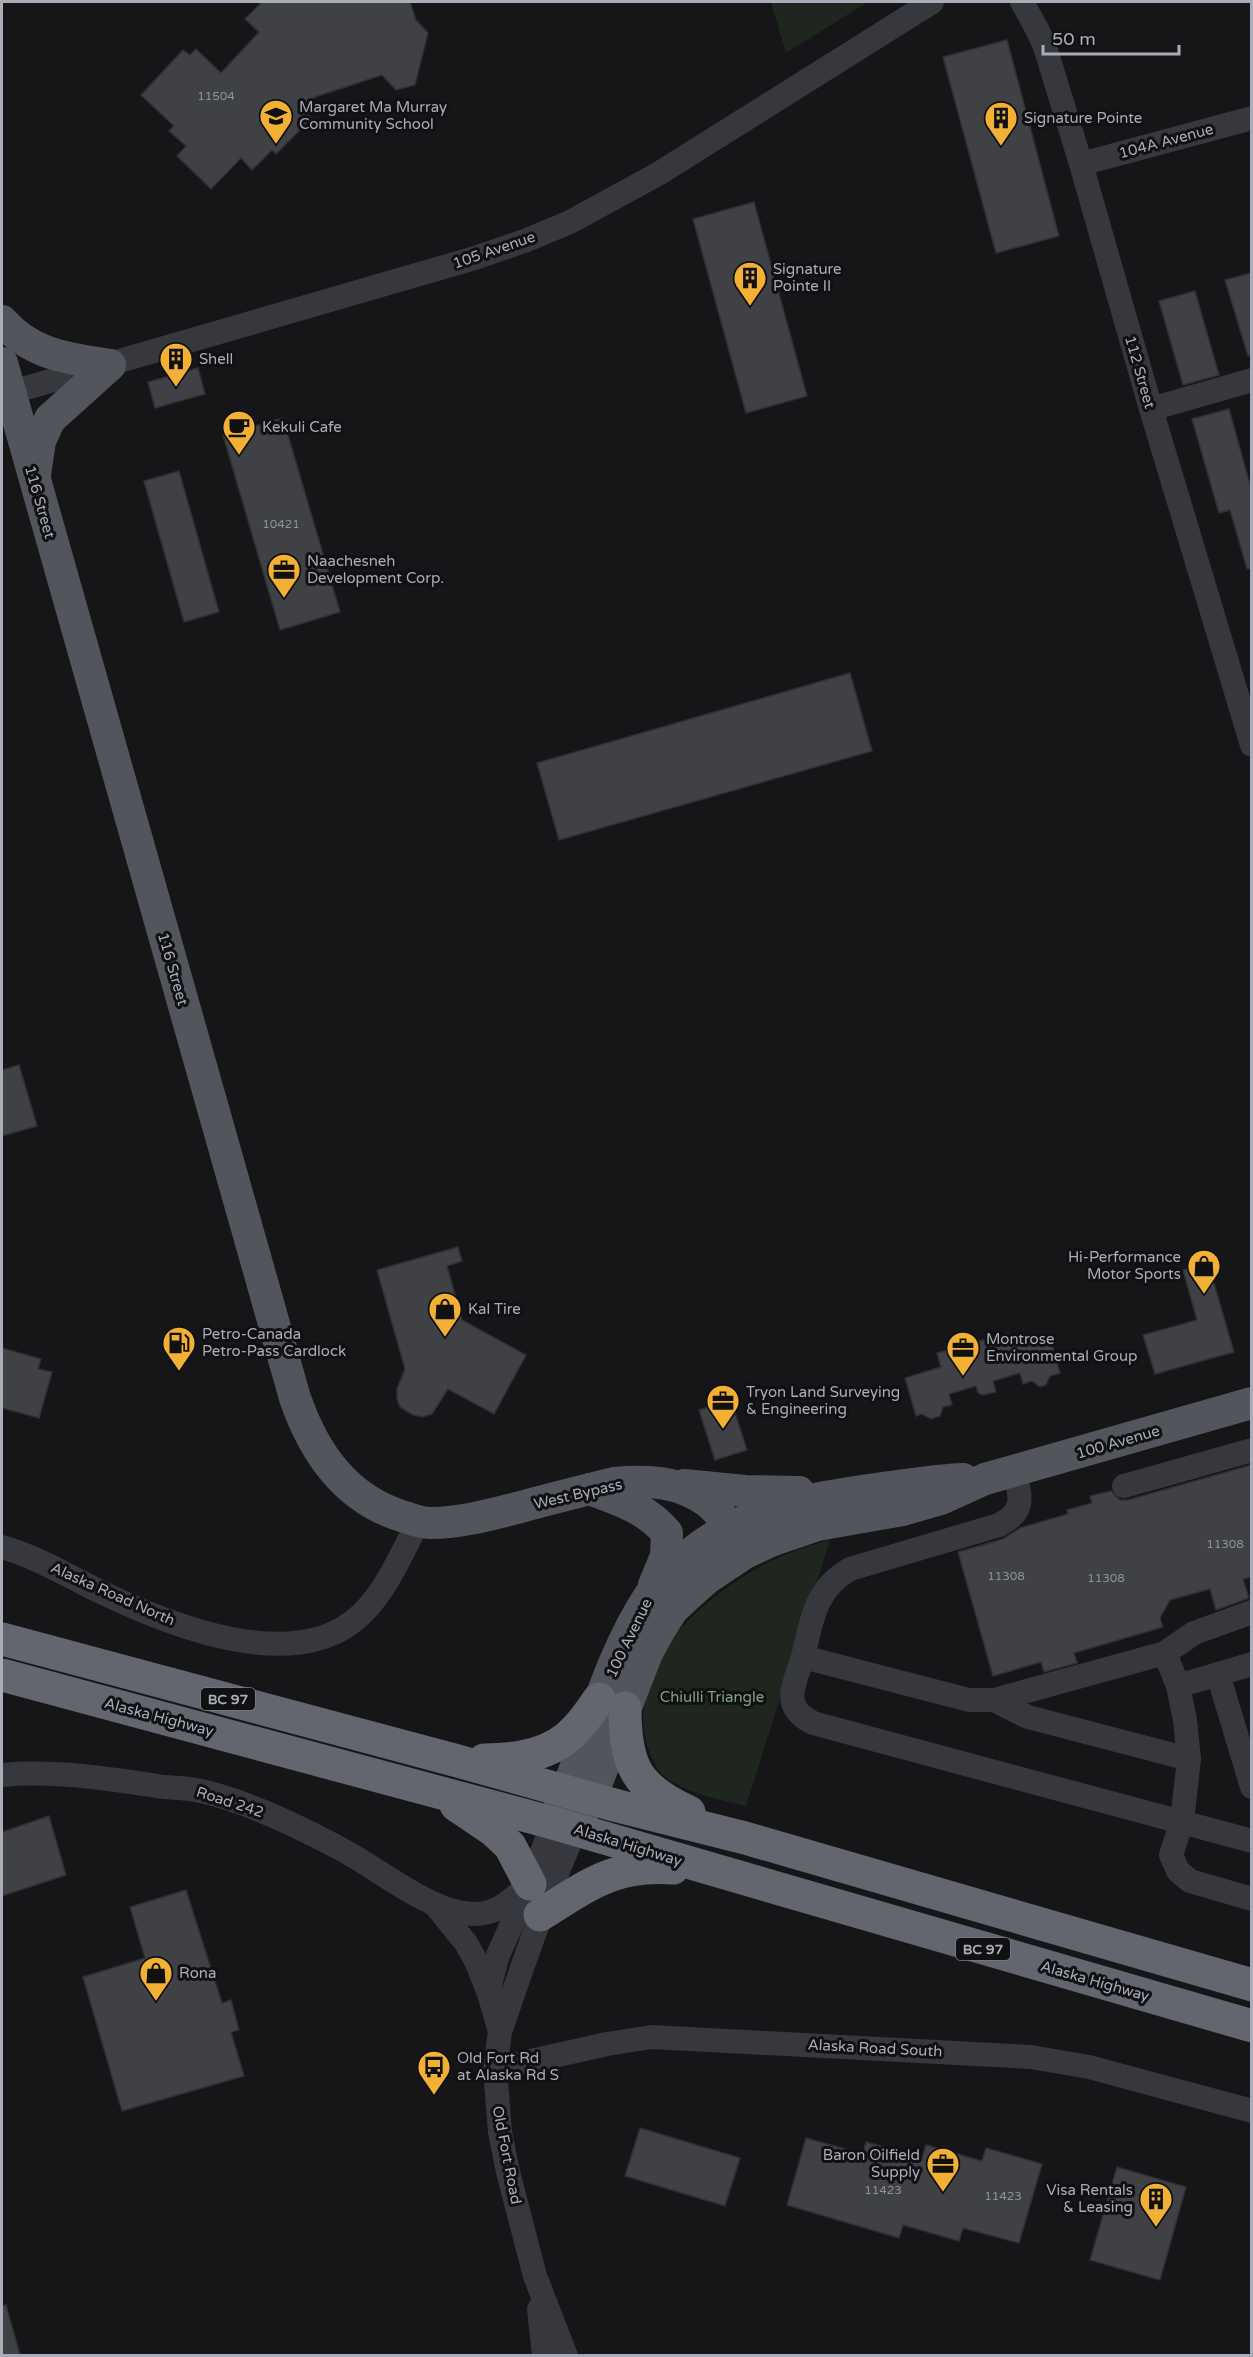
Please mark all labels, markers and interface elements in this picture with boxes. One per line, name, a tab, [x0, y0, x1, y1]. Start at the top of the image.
scale bar	[1043, 18, 1180, 56]
text: 50 m	[1052, 28, 1096, 50]
house number: 11504	[197, 89, 235, 103]
school or university icon: Margaret Ma Murray Community School	[258, 98, 294, 145]
place label: Margaret Ma Murray Community School	[299, 98, 447, 133]
building icon: Signature Pointe	[983, 100, 1019, 147]
place label: Signature Pointe	[1024, 109, 1142, 127]
street label: 104A Avenue	[1117, 120, 1215, 162]
street label: 105 Avenue	[450, 228, 538, 272]
building icon: Signature Pointe II	[732, 260, 768, 307]
place label: Signature Pointe II	[773, 260, 842, 295]
street label: 112 Street	[1121, 333, 1159, 411]
building icon: Shell	[158, 341, 194, 388]
place label: Shell	[199, 350, 233, 368]
cafe icon: Kekuli Cafe	[221, 409, 257, 456]
place label: Kekuli Cafe	[262, 418, 342, 436]
street label: 116 Street	[21, 463, 59, 541]
house number: 10421	[262, 517, 300, 531]
office icon: Naachesneh Development Corp.	[266, 552, 302, 599]
place label: Naachesneh Development Corp.	[307, 552, 444, 587]
street label: 116 Street	[154, 930, 192, 1008]
place label: Hi-Performance Motor Sports	[1068, 1248, 1181, 1283]
shop icon: Hi-Performance Motor Sports	[1186, 1248, 1222, 1295]
shop icon: Kal Tire	[427, 1291, 463, 1338]
place label: Kal Tire	[468, 1300, 521, 1318]
fuel station icon: Petro-Canada Petro-Pass Cardlock	[161, 1325, 197, 1372]
place label: Petro-Canada Petro-Pass Cardlock	[202, 1325, 346, 1360]
office icon: Montrose Environmental Group	[945, 1330, 981, 1377]
place label: Montrose Environmental Group	[986, 1330, 1138, 1365]
office icon: Tryon Land Surveying & Engineering	[705, 1383, 741, 1430]
place label: Tryon Land Surveying & Engineering	[746, 1383, 900, 1418]
street label: 100 Avenue	[1074, 1422, 1162, 1462]
street label: West Bypass	[532, 1475, 624, 1513]
house number: 11308	[1206, 1537, 1244, 1551]
street label: Alaska Road North	[48, 1559, 178, 1629]
house number: 11308	[987, 1569, 1025, 1583]
house number: 11308	[1087, 1571, 1125, 1585]
street label: 100 Avenue	[602, 1595, 656, 1681]
road number: BC 97	[201, 1688, 255, 1710]
park label: Chiulli Triangle	[660, 1688, 764, 1706]
street label: Alaska Highway	[102, 1694, 216, 1740]
street label: Road 242	[194, 1783, 266, 1821]
street label: Alaska Highway	[572, 1820, 684, 1870]
road number: BC 97	[956, 1938, 1010, 1960]
shop icon: Rona	[138, 1955, 174, 2002]
street label: Alaska Highway	[1039, 1957, 1151, 2005]
place label: Rona	[179, 1964, 216, 1982]
street label: Alaska Road South	[807, 2035, 943, 2061]
bus stop icon: Old Fort Rd at Alaska Rd S	[416, 2049, 452, 2096]
place label: Old Fort Rd at Alaska Rd S	[457, 2049, 559, 2084]
street label: Old Fort Road	[489, 2104, 525, 2206]
place label: Baron Oilfield Supply	[823, 2146, 920, 2181]
office icon: Baron Oilfield Supply	[925, 2146, 961, 2193]
place label: Visa Rentals & Leasing	[1046, 2181, 1133, 2216]
building icon: Visa Rentals & Leasing	[1138, 2181, 1174, 2228]
house number: 11423	[864, 2183, 902, 2197]
house number: 11423	[984, 2189, 1022, 2203]

